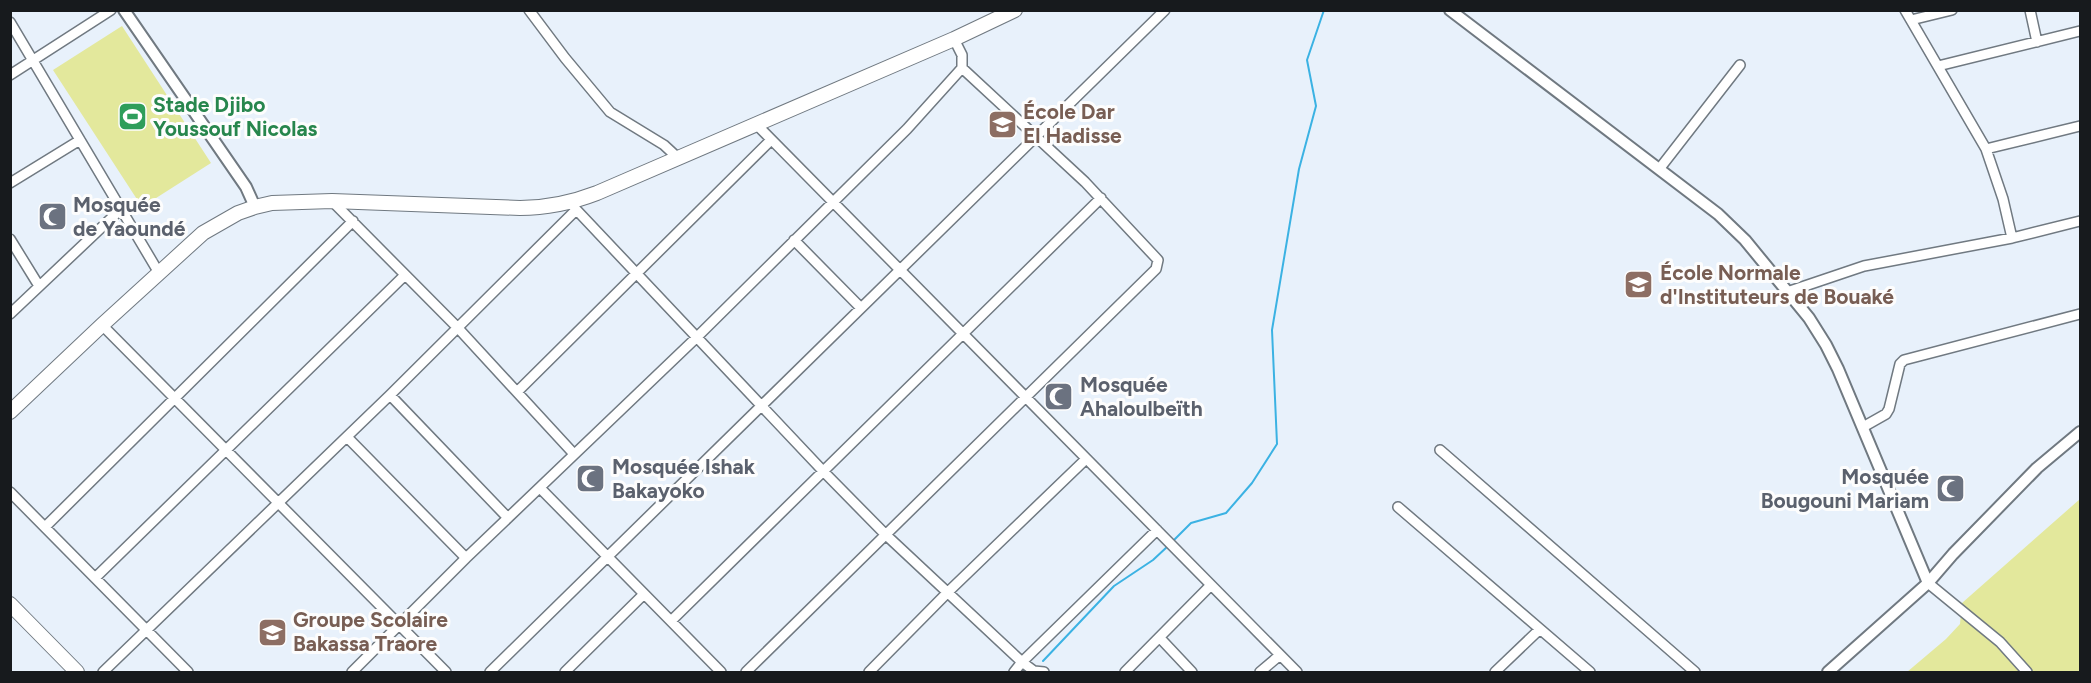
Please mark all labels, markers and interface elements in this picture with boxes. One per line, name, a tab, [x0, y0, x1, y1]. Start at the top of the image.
place label: Stade Djibo Youssouf Nicolas	[153, 92, 318, 141]
place label: École Dar El Hadisse	[1023, 99, 1122, 148]
sports icon: Stade Djibo Youssouf Nicolas	[116, 101, 148, 133]
school or university icon: École Dar El Hadisse	[986, 108, 1018, 140]
place label: Mosquée de Yaoundé	[73, 192, 186, 241]
mosque icon: Mosquée de Yaoundé	[36, 201, 68, 233]
place label: École Normale d'Instituteurs de Bouaké	[1660, 260, 1894, 309]
school or university icon: École Normale d'Instituteurs de Bouaké	[1623, 269, 1655, 301]
place label: Mosquée Ahaloulbeïth	[1080, 372, 1203, 421]
mosque icon: Mosquée Ahaloulbeïth	[1043, 381, 1075, 413]
place label: Mosquée Ishak Bakayoko	[612, 454, 756, 503]
mosque icon: Mosquée Ishak Bakayoko	[575, 463, 607, 495]
place label: Mosquée Bougouni Mariam	[1761, 464, 1929, 513]
mosque icon: Mosquée Bougouni Mariam	[1934, 473, 1966, 505]
place label: Groupe Scolaire Bakassa Traore	[293, 607, 448, 656]
school or university icon: Groupe Scolaire Bakassa Traore	[256, 616, 288, 648]

